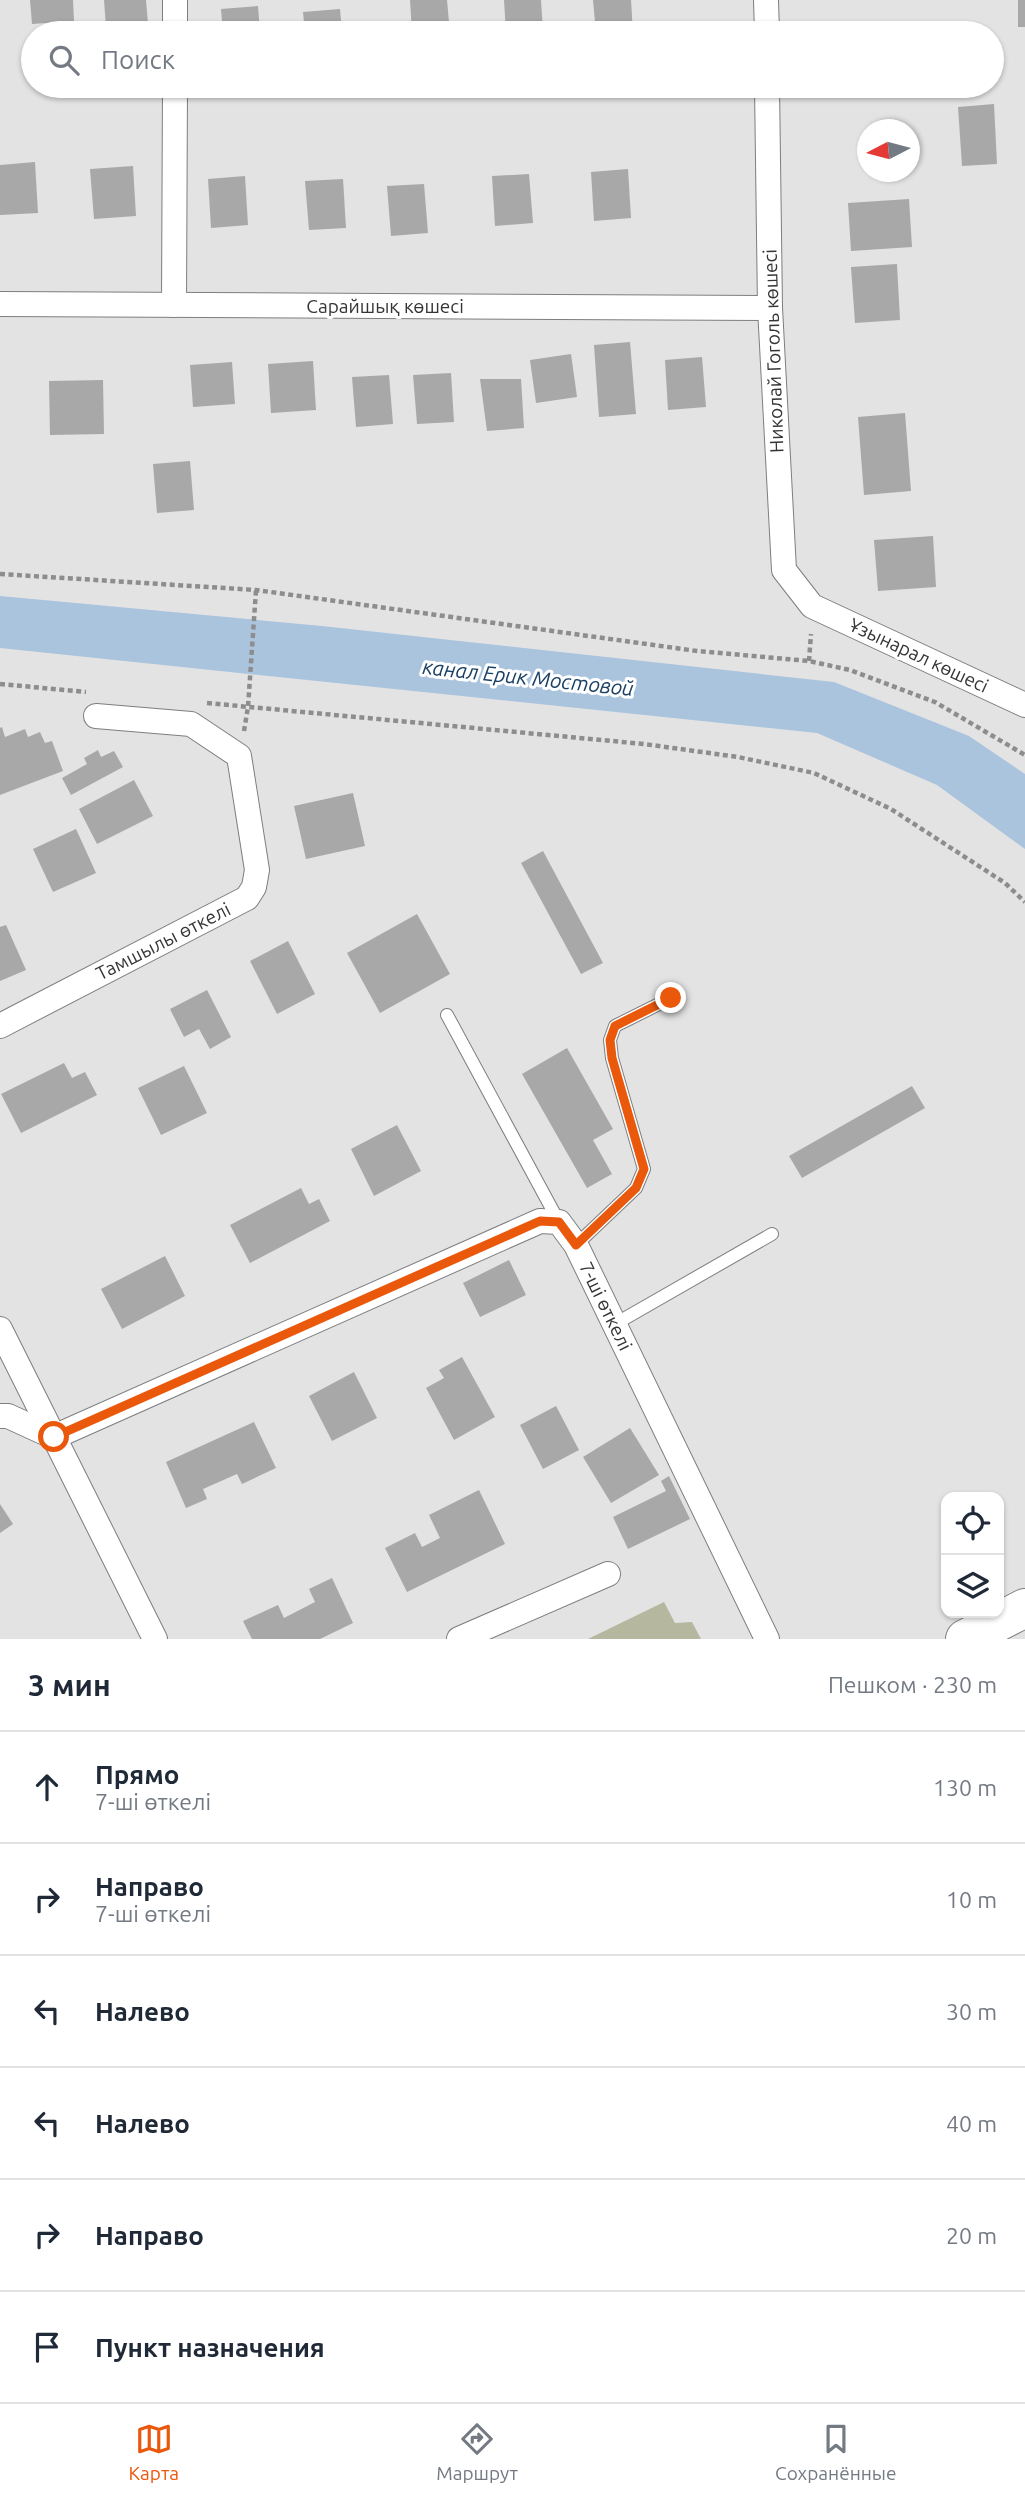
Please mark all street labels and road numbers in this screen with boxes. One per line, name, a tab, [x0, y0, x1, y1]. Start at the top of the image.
street label: Николай Гоголь көшесі	[758, 249, 788, 453]
street label: Сарайшық көшесі	[306, 295, 464, 317]
street label: Ұзынарал көшесі	[846, 613, 992, 697]
street label: Тамшылы өткелі	[92, 898, 234, 984]
street label: 7-шi өткелi	[575, 1258, 637, 1354]

